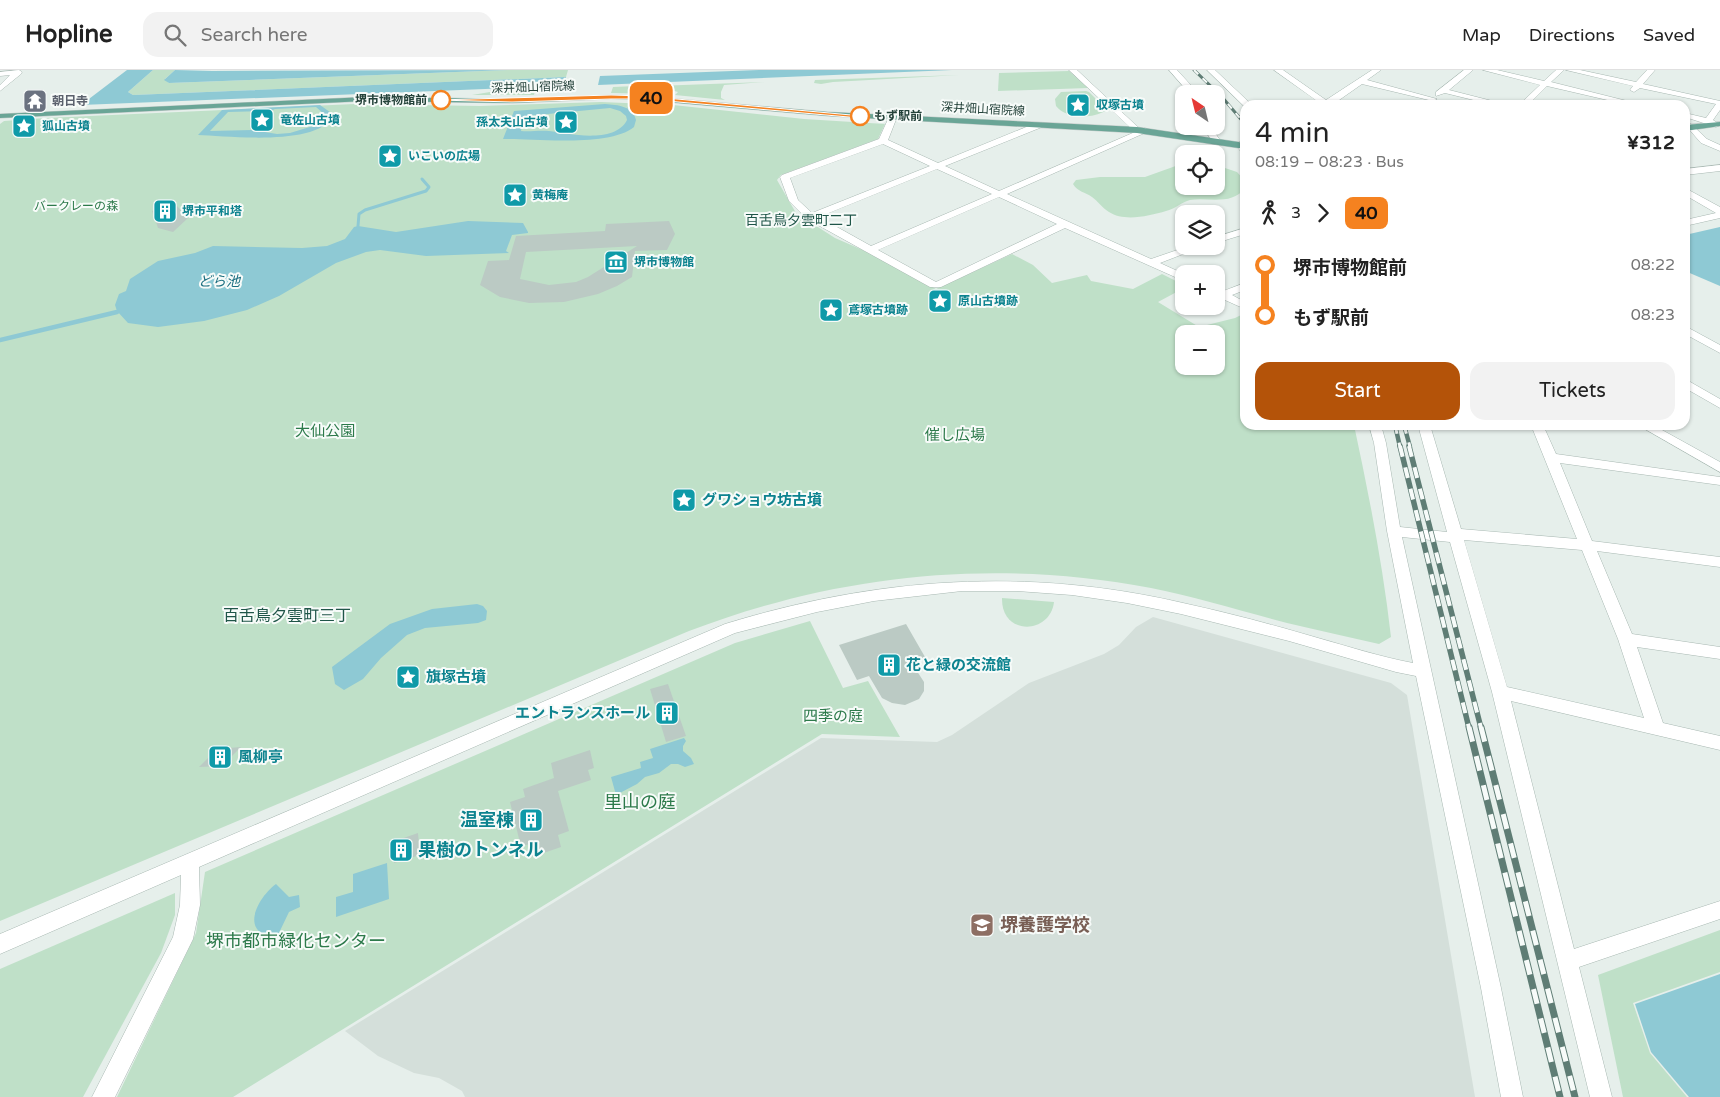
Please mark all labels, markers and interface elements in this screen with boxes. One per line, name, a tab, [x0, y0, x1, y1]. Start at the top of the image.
search box	[143, 12, 493, 57]
text: Hopline	[25, 20, 113, 49]
icon: search	[161, 21, 189, 49]
text: Search here	[201, 24, 308, 46]
text: Map	[1462, 24, 1501, 46]
text: Directions	[1529, 24, 1615, 46]
text: Saved	[1643, 24, 1695, 46]
street label: 深井畑山宿院線	[491, 79, 575, 95]
line badge: 40	[628, 82, 674, 114]
north arrow	[1175, 85, 1225, 135]
map controls	[1175, 85, 1225, 375]
text: 40	[640, 87, 662, 109]
temple icon: 朝日寺	[22, 88, 48, 114]
marker: 堺市博物館前	[431, 90, 451, 110]
place icon: 収塚古墳	[1065, 92, 1091, 118]
place label: 堺市博物館前	[355, 93, 427, 107]
place label: 朝日寺	[52, 94, 88, 108]
place label: 収塚古墳	[1096, 98, 1144, 112]
street label: 深井畑山宿院線	[941, 100, 1025, 118]
marker: もず駅前	[850, 106, 870, 126]
place icon: 竜佐山古墳	[249, 107, 275, 133]
place icon: 孫太夫山古墳	[553, 109, 579, 135]
place label: もず駅前	[874, 109, 922, 123]
place icon: 狐山古墳	[11, 113, 37, 139]
place label: 竜佐山古墳	[280, 113, 340, 127]
place label: 孫太夫山古墳	[476, 115, 548, 129]
text: 4 min	[1255, 116, 1330, 150]
place label: 狐山古墳	[42, 119, 90, 133]
text: ¥312	[1627, 132, 1675, 154]
place icon: いこいの広場	[377, 143, 403, 169]
button: locate	[1175, 145, 1225, 195]
place label: いこいの広場	[408, 149, 480, 163]
text: 08:19 – 08:23 · Bus	[1255, 152, 1404, 172]
place icon: 黄梅庵	[502, 182, 528, 208]
place label: 黄梅庵	[532, 188, 568, 202]
building icon: 堺市平和塔	[152, 198, 178, 224]
park label: バークレーの森	[34, 199, 118, 213]
icon: walk	[1255, 199, 1283, 227]
icon: forward	[1309, 199, 1337, 227]
text: 40	[1355, 202, 1378, 224]
text: 3	[1291, 203, 1301, 223]
place label: 堺市平和塔	[182, 204, 242, 218]
button: layers	[1175, 205, 1225, 255]
district label: 百舌鳥夕雲町二丁	[745, 212, 857, 229]
museum icon: 堺市博物館	[603, 249, 629, 275]
place label: 堺市博物館	[634, 255, 694, 269]
text: 08:22	[1631, 255, 1675, 275]
text: 堺市博物館前	[1293, 257, 1407, 279]
button: +	[1175, 265, 1225, 315]
water label: どら池	[198, 273, 242, 290]
place icon: 原山古墳跡	[927, 288, 953, 314]
place label: 原山古墳跡	[958, 294, 1018, 308]
place icon: 鳶塚古墳跡	[818, 297, 844, 323]
place label: 鳶塚古墳跡	[848, 303, 908, 317]
text: 08:23	[1631, 305, 1675, 325]
text: もず駅前	[1293, 307, 1369, 329]
button: −	[1175, 325, 1225, 375]
button: Start	[1255, 362, 1460, 420]
button: Tickets	[1470, 362, 1675, 420]
park label: 大仙公園	[295, 422, 355, 440]
park label: 催し広場	[925, 426, 985, 444]
place icon: グワショウ坊古墳	[671, 487, 697, 513]
place label: グワショウ坊古墳	[702, 491, 822, 509]
district label: 百舌鳥夕雲町三丁	[223, 606, 351, 626]
building icon: 花と緑の交流館	[876, 652, 902, 678]
place label: 花と緑の交流館	[906, 656, 1011, 674]
place icon: 旗塚古墳	[395, 664, 421, 690]
place label: 旗塚古墳	[426, 668, 486, 686]
building icon: エントランスホール	[654, 700, 680, 726]
place label: エントランスホール	[515, 704, 650, 722]
park label: 四季の庭	[803, 707, 863, 725]
building icon: 風柳亭	[207, 744, 233, 770]
place label: 風柳亭	[238, 748, 283, 766]
park label: 里山の庭	[604, 791, 676, 813]
building icon: 温室棟	[518, 807, 544, 833]
place label: 温室棟	[460, 809, 514, 831]
building icon: 果樹のトンネル	[388, 837, 414, 863]
place label: 果樹のトンネル	[418, 839, 544, 861]
school or university icon: 堺養護学校	[969, 912, 995, 938]
place label: 堺養護学校	[1000, 914, 1090, 936]
park label: 堺市都市緑化センター	[206, 930, 386, 952]

